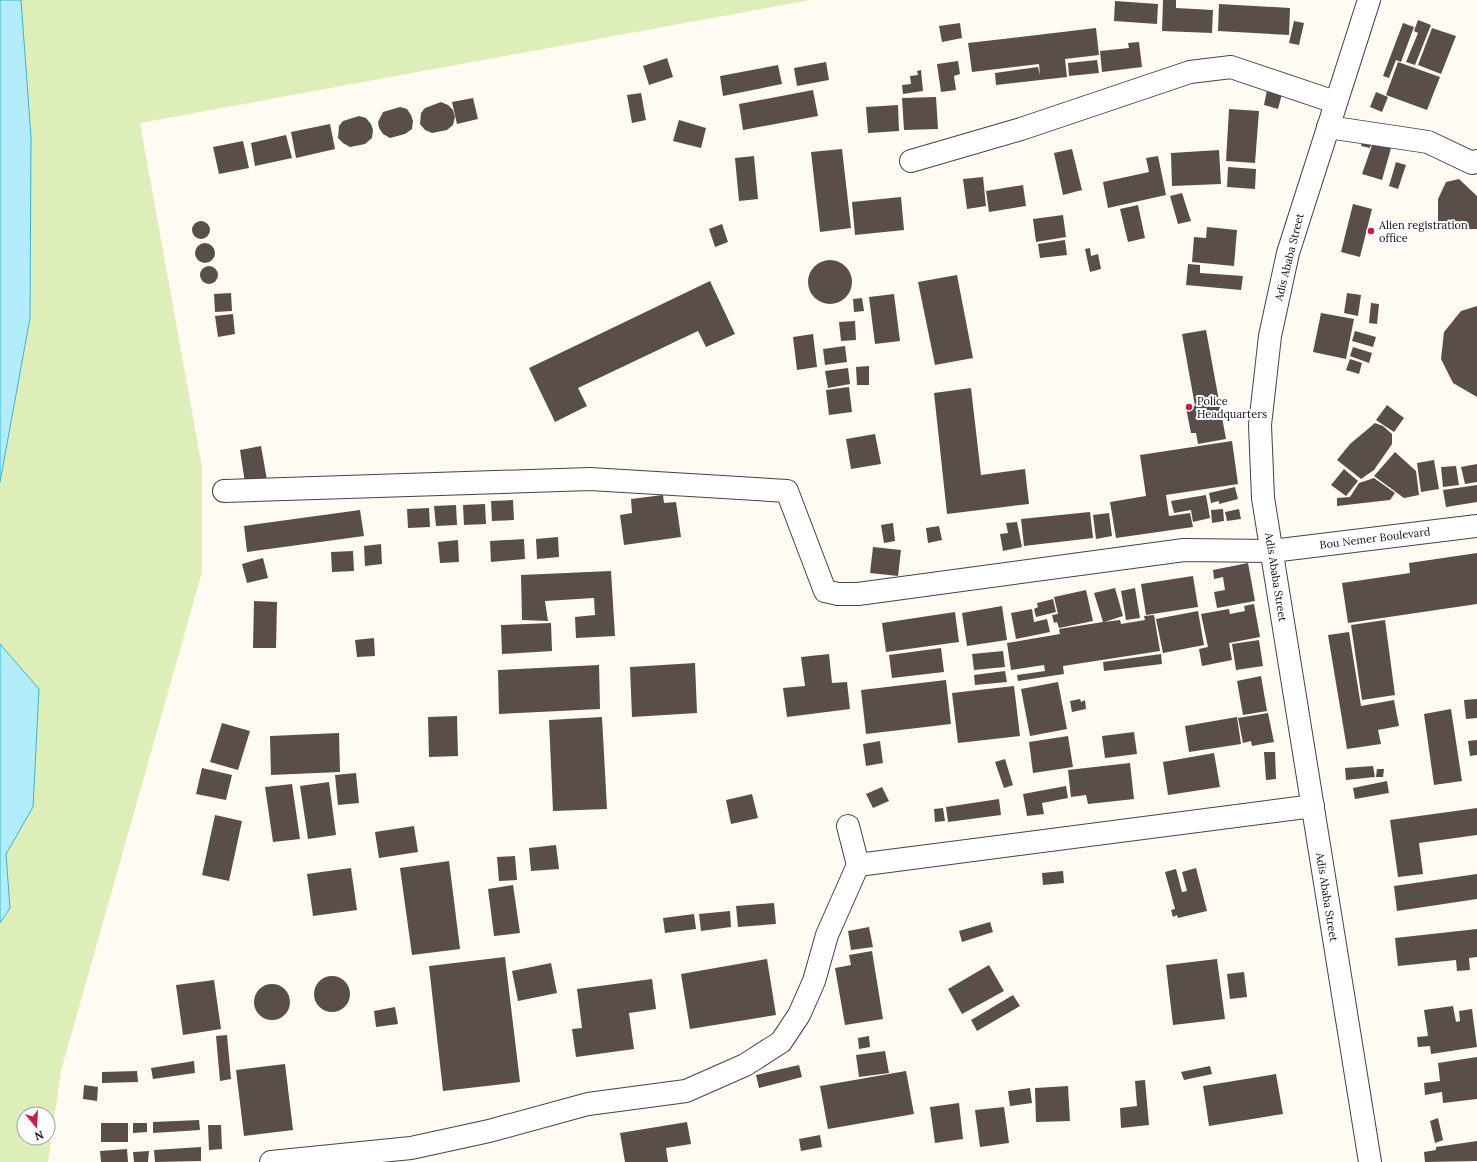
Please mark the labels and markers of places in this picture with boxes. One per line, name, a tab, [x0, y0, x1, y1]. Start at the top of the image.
place label: Alien registration office	[1378, 218, 1468, 245]
marker: Alien registration office	[1366, 226, 1376, 236]
place label: Police Headquarters	[1197, 394, 1267, 421]
marker: Police Headquarters	[1184, 402, 1194, 412]

